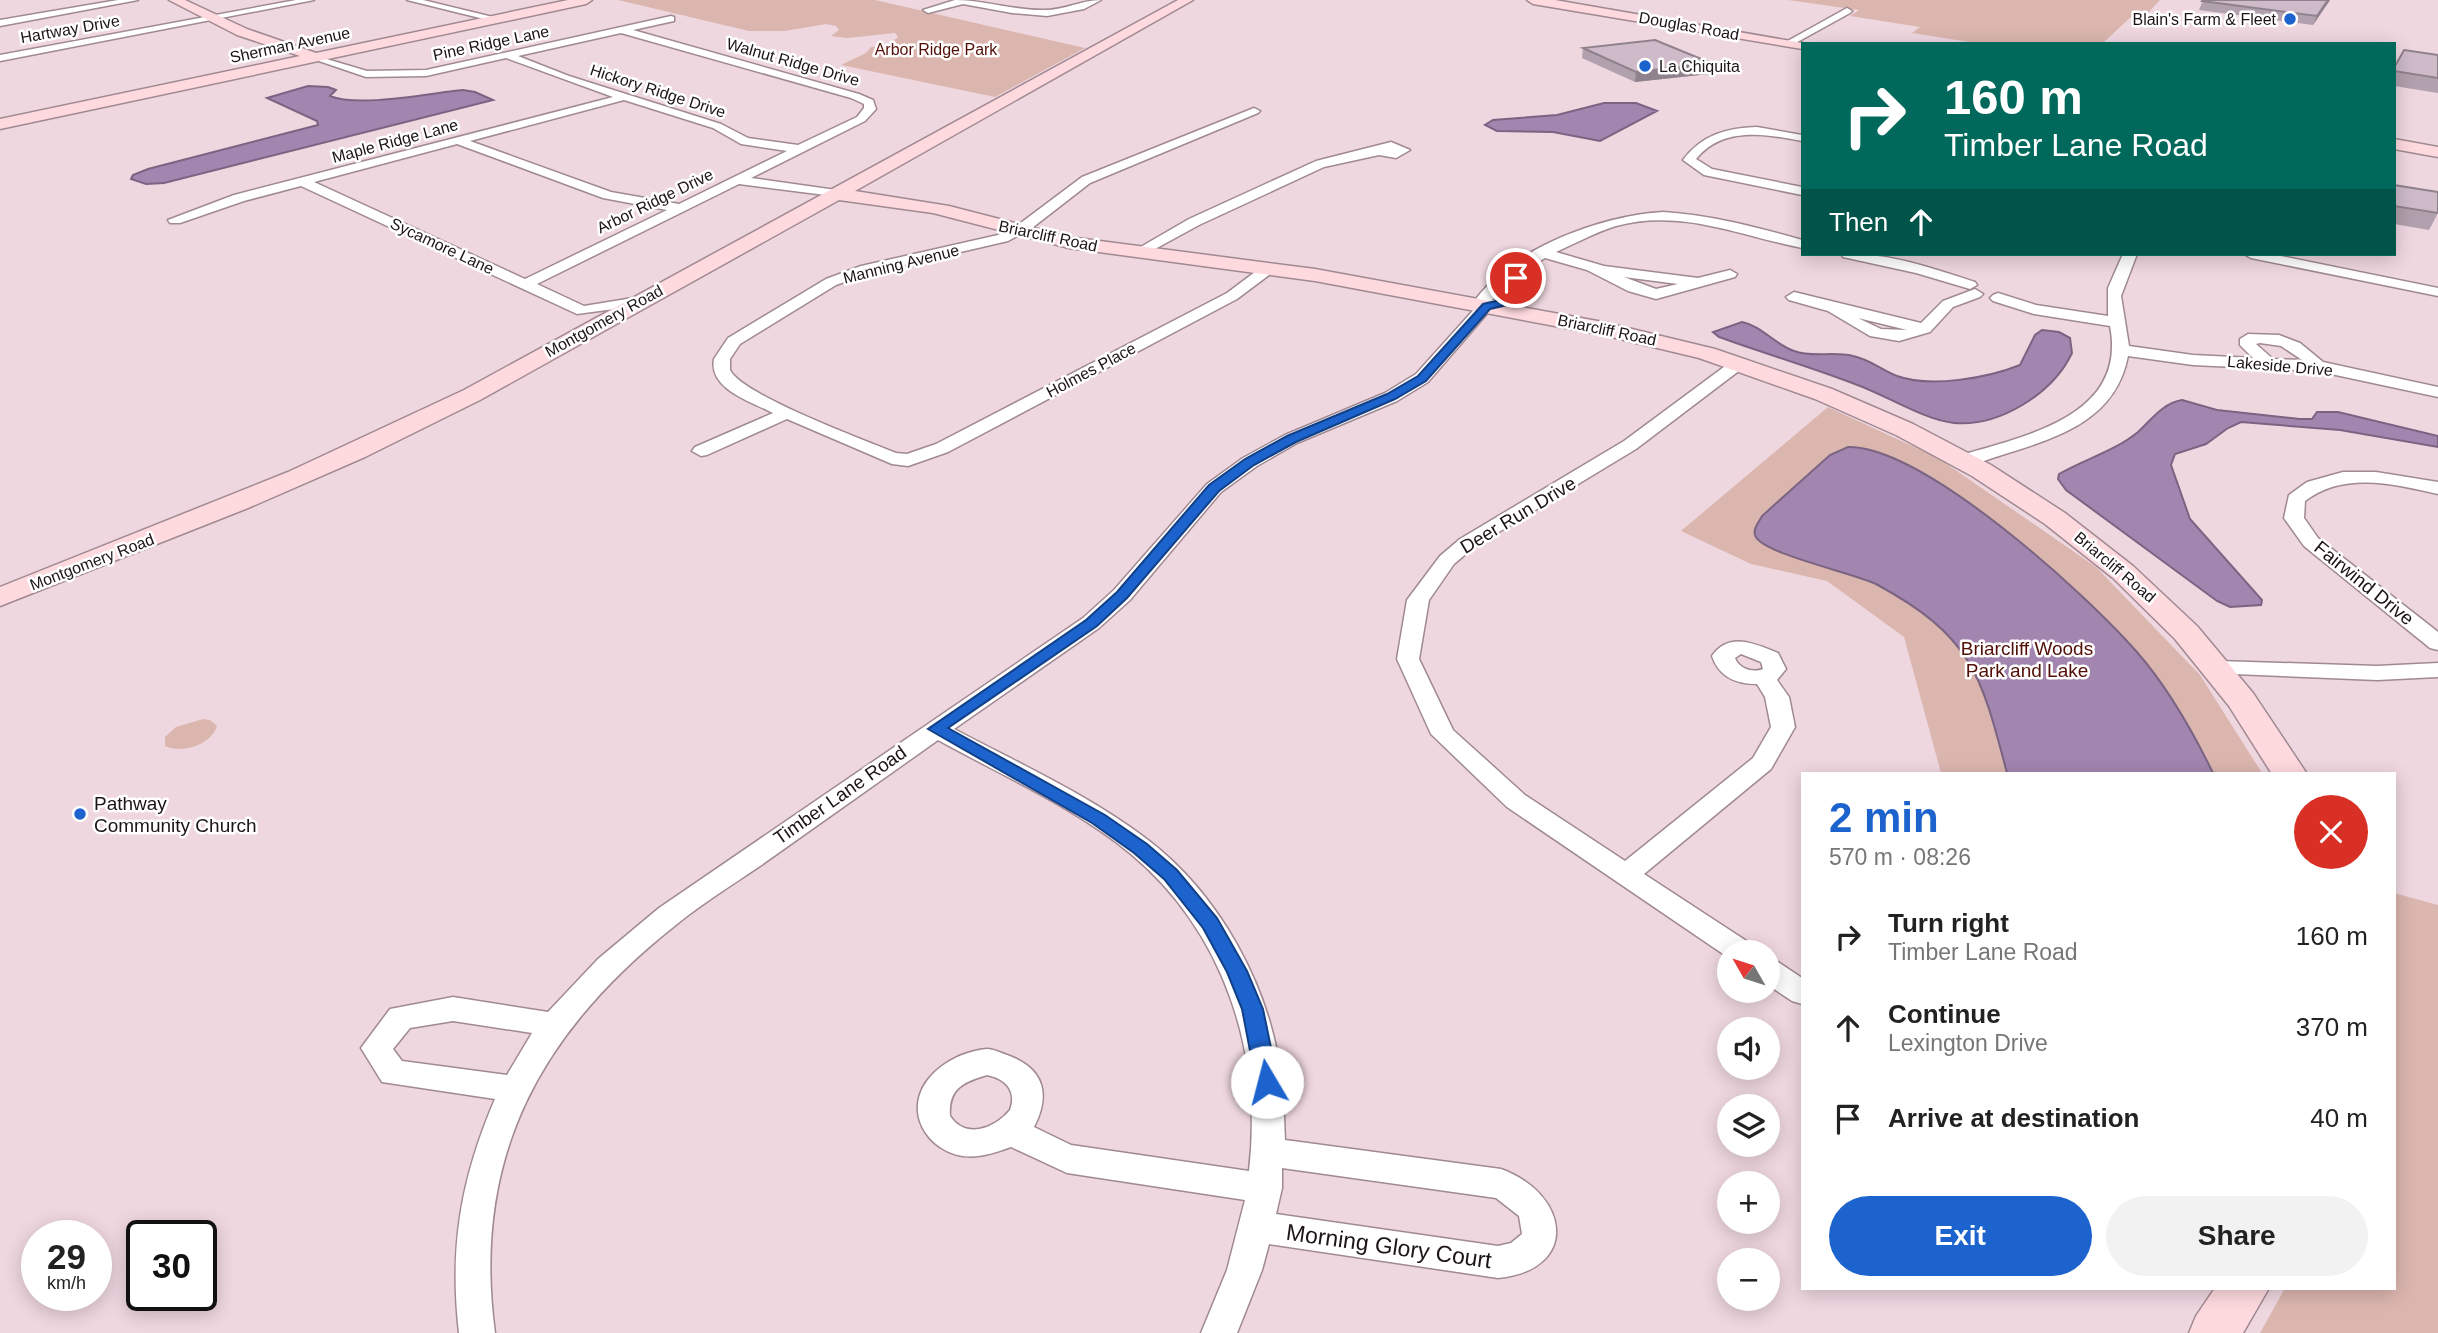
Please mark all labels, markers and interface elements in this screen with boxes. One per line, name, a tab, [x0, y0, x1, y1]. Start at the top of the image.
street label: Douglas Road	[1638, 9, 1740, 43]
place label: Blain's Farm & Fleet	[2132, 11, 2277, 28]
marker: Blain's Farm & Fleet	[2282, 11, 2298, 27]
street label: Hartway Drive	[19, 12, 121, 46]
street label: Pine Ridge Lane	[431, 22, 551, 64]
street label: Sherman Avenue	[228, 24, 352, 66]
street label: Walnut Ridge Drive	[725, 35, 861, 89]
park label: Arbor Ridge Park	[875, 41, 998, 58]
marker: La Chiquita	[1637, 58, 1653, 74]
place label: La Chiquita	[1659, 58, 1740, 75]
street label: Hickory Ridge Drive	[588, 61, 728, 121]
icon: right	[1829, 70, 1920, 161]
text: 160 m	[1944, 70, 2083, 124]
street label: Maple Ridge Lane	[330, 116, 460, 166]
text: Timber Lane Road	[1944, 127, 2208, 163]
street label: Arbor Ridge Drive	[594, 165, 716, 237]
icon: ahead	[1902, 203, 1940, 241]
text: Then	[1829, 207, 1888, 237]
street label: Sycamore Lane	[388, 215, 496, 277]
street label: Briarcliff Road	[997, 217, 1099, 255]
street label: Manning Avenue	[841, 241, 961, 287]
pin	[1486, 248, 1546, 308]
icon: arrive	[1497, 259, 1535, 297]
street label: Montgomery Road	[542, 282, 666, 360]
street label: Briarcliff Road	[1556, 311, 1658, 349]
street label: Holmes Place	[1043, 339, 1139, 401]
street label: Lakeside Drive	[2227, 353, 2334, 379]
street label: Deer Run Drive	[1456, 472, 1580, 558]
street label: Briarcliff Road	[2071, 528, 2159, 606]
street label: Montgomery Road	[28, 530, 156, 594]
street label: Fairwind Drive	[2310, 537, 2418, 629]
park label: Briarcliff Woods Park and Lake	[1961, 638, 2093, 681]
street label: Timber Lane Road	[770, 741, 910, 849]
place label: Pathway Community Church	[94, 793, 257, 836]
text: 2 min	[1829, 794, 1939, 841]
button: close	[2294, 795, 2368, 869]
marker: Pathway Community Church	[72, 806, 88, 822]
text: 570 m · 08:26	[1829, 844, 1971, 870]
text: Turn right	[1888, 908, 2009, 938]
icon: right	[1829, 918, 1867, 956]
text: 160 m	[2296, 921, 2368, 951]
text: Timber Lane Road	[1888, 939, 2078, 965]
north arrow	[1717, 940, 1780, 1003]
map controls	[1717, 940, 1780, 1311]
text: Continue	[1888, 999, 2001, 1029]
icon: ahead	[1829, 1009, 1867, 1047]
text: 370 m	[2296, 1012, 2368, 1042]
button: sound	[1717, 1017, 1780, 1080]
text: Lexington Drive	[1888, 1030, 2048, 1056]
position arrow	[1230, 1045, 1304, 1119]
button: layers	[1717, 1094, 1780, 1157]
icon: arrive	[1829, 1100, 1867, 1138]
text: Arrive at destination	[1888, 1103, 2139, 1133]
text: 40 m	[2310, 1103, 2368, 1133]
button: +	[1717, 1171, 1780, 1234]
button: Exit	[1829, 1196, 2092, 1276]
button: Share	[2106, 1196, 2368, 1276]
street label: Morning Glory Court	[1285, 1219, 1494, 1273]
speed limit sign: 30	[126, 1220, 217, 1311]
text: 29	[47, 1237, 86, 1276]
button: −	[1717, 1248, 1780, 1311]
text: km/h	[47, 1273, 86, 1293]

